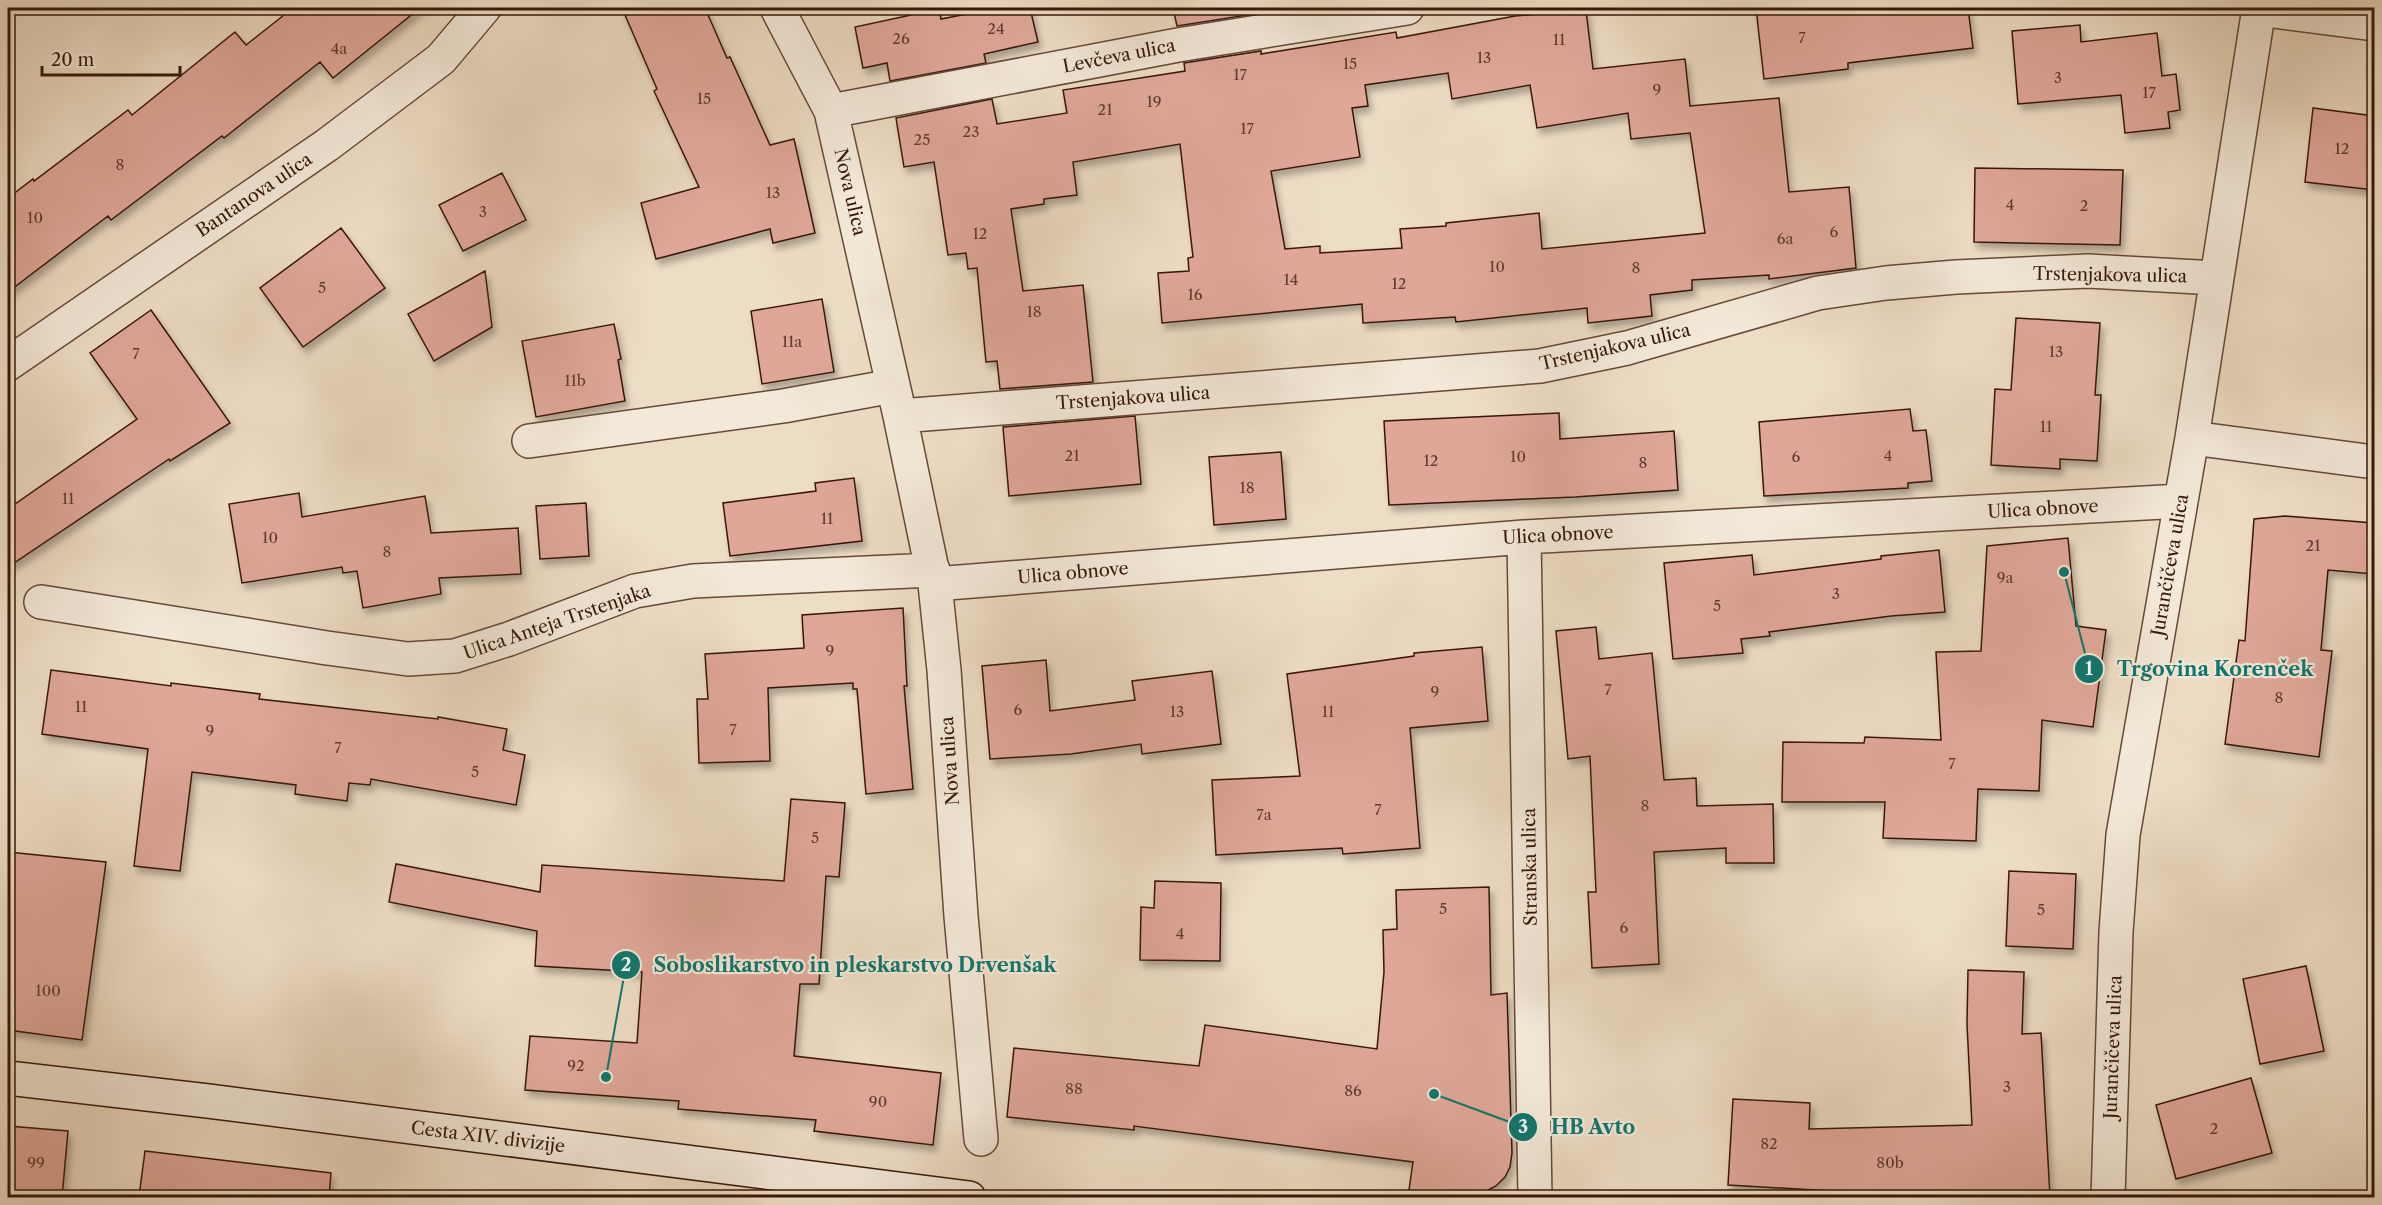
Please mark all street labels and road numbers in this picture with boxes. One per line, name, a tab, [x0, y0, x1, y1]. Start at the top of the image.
street label: Levčeva ulica	[1061, 34, 1178, 78]
street label: Nova ulica	[829, 146, 871, 238]
street label: Bantanova ulica	[192, 148, 317, 242]
street label: Trstenjakova ulica	[2033, 263, 2188, 287]
street label: Trstenjakova ulica	[1537, 319, 1693, 375]
street label: Trstenjakova ulica	[1055, 382, 1211, 414]
street label: Jurančičeva ulica	[2146, 492, 2193, 641]
street label: Ulica obnove	[1987, 495, 2099, 523]
street label: Ulica obnove	[1502, 521, 1614, 549]
street label: Ulica obnove	[1017, 557, 1129, 589]
street label: Ulica Anteja Trstenjaka	[460, 579, 654, 664]
street label: Nova ulica	[936, 715, 964, 806]
street label: Stranska ulica	[1518, 807, 1542, 926]
street label: Jurančičeva ulica	[2099, 974, 2127, 1122]
street label: Cesta XIV. divizije	[410, 1117, 566, 1157]

